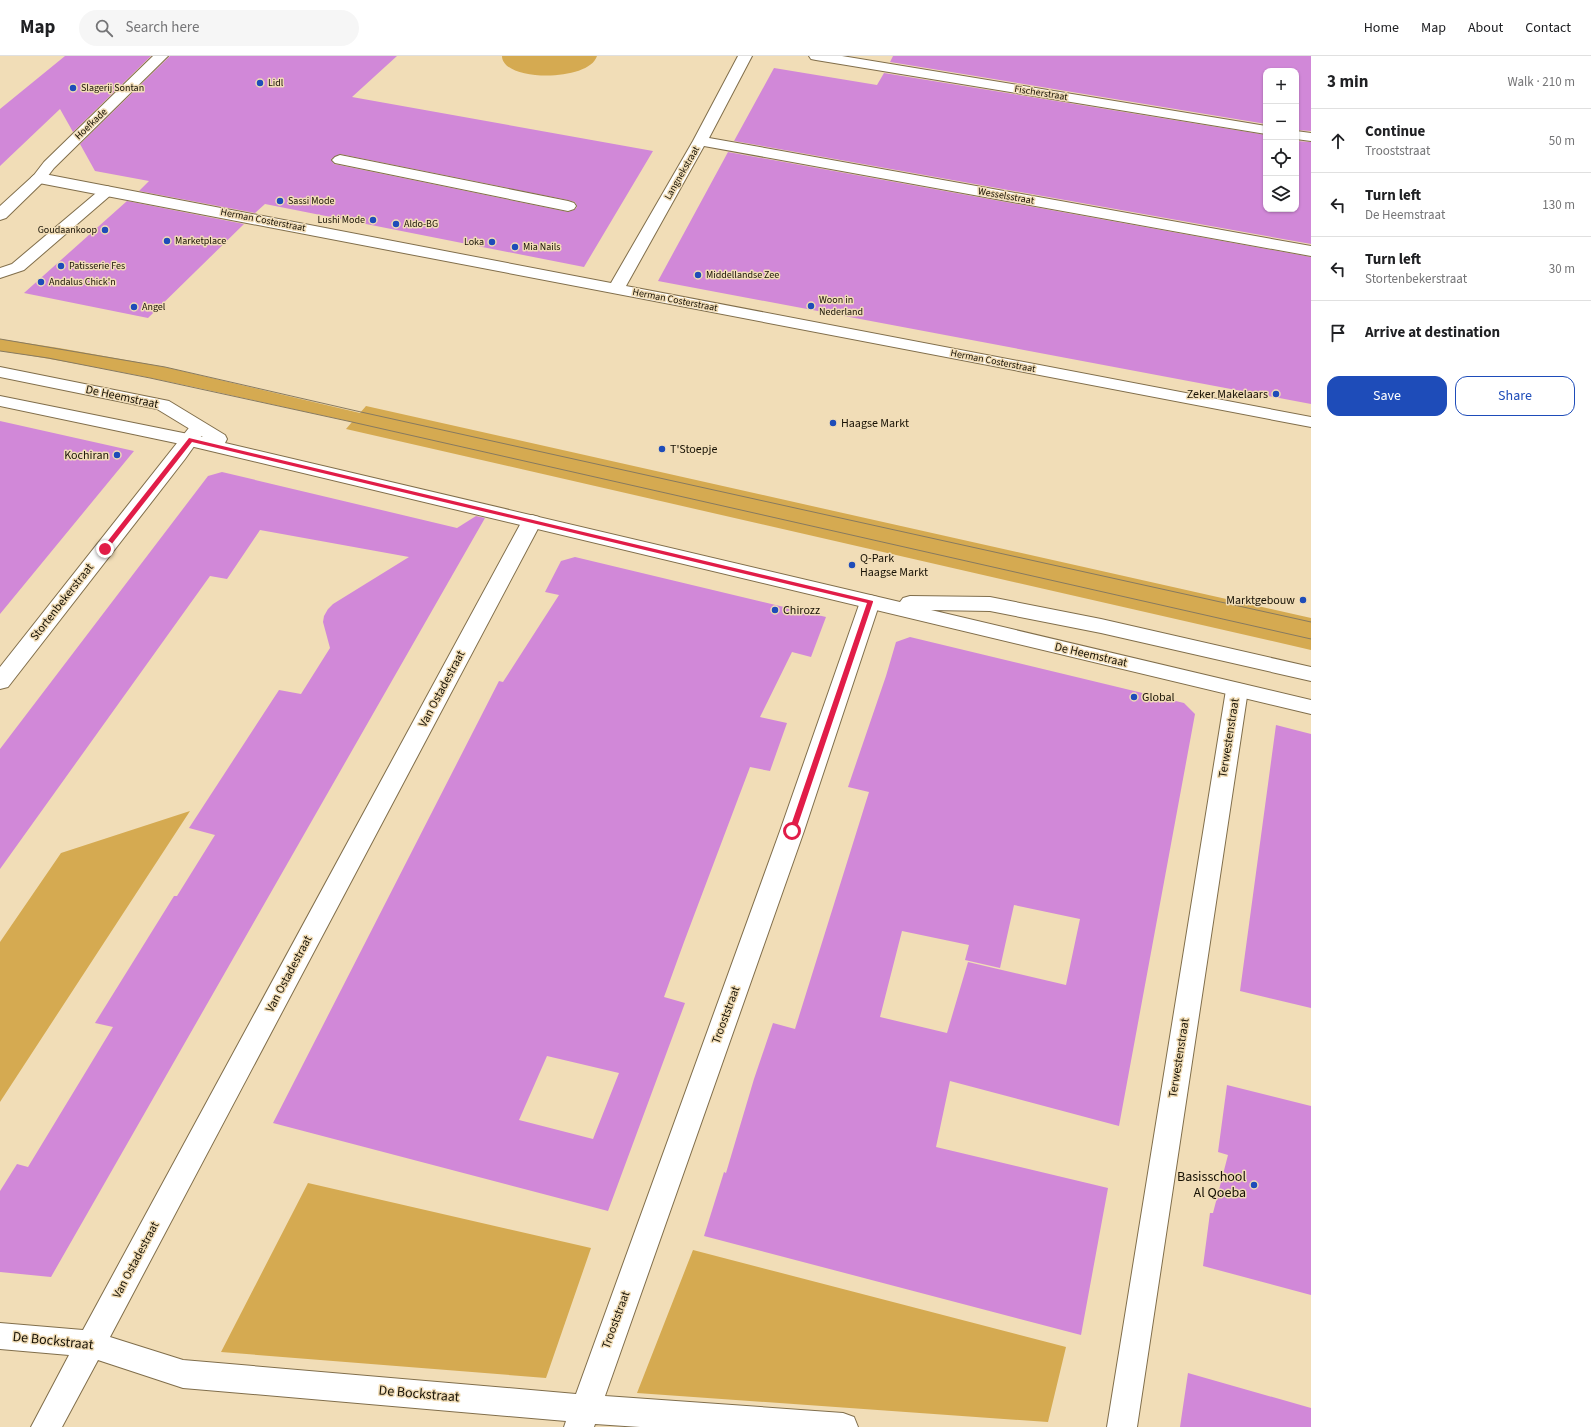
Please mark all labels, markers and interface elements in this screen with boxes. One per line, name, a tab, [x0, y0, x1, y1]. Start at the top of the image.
search box	[79, 10, 359, 46]
text: Map	[20, 14, 55, 41]
icon: search	[93, 17, 115, 39]
text: Search here	[125, 17, 199, 38]
text: Home	[1364, 18, 1399, 38]
text: Map	[1421, 18, 1446, 38]
text: About	[1468, 18, 1503, 38]
text: Contact	[1525, 18, 1571, 38]
map controls	[1263, 68, 1299, 212]
button: +	[1263, 68, 1299, 104]
text: 3 min	[1327, 70, 1368, 94]
text: Walk · 210 m	[1507, 73, 1575, 91]
place label: Lidl	[268, 76, 284, 90]
marker: Lidl	[255, 78, 265, 88]
place label: Slagerij Sontan	[81, 81, 144, 95]
street label: Fischerstraat	[1013, 82, 1069, 104]
marker: Slagerij Sontan	[68, 83, 78, 93]
button: −	[1263, 104, 1299, 140]
street label: Hoefkade	[72, 105, 110, 143]
text: Continue	[1365, 121, 1425, 142]
icon: ahead	[1327, 130, 1349, 152]
text: 50 m	[1549, 132, 1575, 150]
button: locate	[1263, 140, 1299, 176]
text: Trooststraat	[1365, 142, 1430, 160]
street label: Langnekstraat	[661, 143, 703, 202]
button: layers	[1263, 176, 1299, 212]
street label: Wesselsstraat	[977, 184, 1036, 208]
text: Turn left	[1365, 185, 1421, 206]
place label: Sassi Mode	[288, 194, 334, 208]
icon: left	[1327, 194, 1349, 216]
marker: Sassi Mode	[275, 196, 285, 206]
text: 130 m	[1542, 196, 1575, 214]
street label: Herman Costerstraat	[219, 205, 307, 235]
text: De Heemstraat	[1365, 206, 1445, 224]
place label: Lushi Mode	[318, 213, 365, 227]
marker: Lushi Mode	[368, 215, 378, 225]
place label: Aldo-BG	[404, 217, 438, 231]
marker: Aldo-BG	[391, 219, 401, 229]
place label: Goudaankoop	[38, 223, 97, 237]
marker: Goudaankoop	[100, 225, 110, 235]
place label: Marketplace	[175, 234, 226, 248]
place label: Loka	[464, 235, 484, 249]
marker: Marketplace	[162, 236, 172, 246]
marker: Loka	[487, 237, 497, 247]
place label: Mia Nails	[523, 240, 560, 254]
marker: Mia Nails	[510, 242, 520, 252]
text: Turn left	[1365, 249, 1421, 270]
icon: left	[1327, 258, 1349, 280]
place label: Patisserie Fes	[69, 259, 125, 273]
text: 30 m	[1549, 260, 1575, 278]
marker: Patisserie Fes	[56, 261, 66, 271]
place label: Middellandse Zee	[706, 268, 779, 282]
marker: Middellandse Zee	[693, 270, 703, 280]
text: Stortenbekerstraat	[1365, 270, 1467, 288]
place label: Andalus Chick'n	[49, 275, 116, 289]
marker: Andalus Chick'n	[36, 277, 46, 287]
street label: Herman Costerstraat	[631, 285, 719, 315]
place label: Woon in Nederland	[819, 293, 863, 319]
place label: Angel	[142, 300, 166, 314]
marker: Woon in Nederland	[806, 301, 816, 311]
marker: Angel	[129, 302, 139, 312]
icon: arrive	[1327, 322, 1349, 344]
text: Arrive at destination	[1365, 322, 1500, 343]
street label: Herman Costerstraat	[949, 346, 1037, 376]
button: Save	[1327, 376, 1447, 416]
button: Share	[1455, 376, 1575, 416]
street label: De Heemstraat	[84, 381, 160, 413]
place label: Zeker Makelaars	[1187, 386, 1268, 403]
marker: Zeker Makelaars	[1271, 389, 1281, 399]
place label: Haagse Markt	[841, 415, 909, 432]
marker: Haagse Markt	[828, 418, 838, 428]
place label: T'Stoepje	[670, 441, 717, 458]
marker: T'Stoepje	[657, 444, 667, 454]
place label: Kochiran	[64, 447, 109, 464]
marker: Kochiran	[112, 450, 122, 460]
route end	[96, 540, 114, 558]
place label: Q-Park Haagse Markt	[860, 550, 928, 581]
street label: Stortenbekerstraat	[26, 560, 98, 644]
marker: Q-Park Haagse Markt	[847, 560, 857, 570]
place label: Marktgebouw	[1226, 592, 1295, 609]
marker: Marktgebouw	[1298, 595, 1308, 605]
place label: Chirozz	[783, 602, 820, 619]
marker: Chirozz	[770, 605, 780, 615]
street label: De Heemstraat	[1053, 638, 1129, 672]
street label: Van Ostadestraat	[415, 648, 469, 730]
place label: Global	[1142, 689, 1175, 706]
marker: Global	[1129, 692, 1139, 702]
street label: Terwestenstraat	[1214, 697, 1244, 779]
route start	[783, 822, 801, 840]
street label: Van Ostadestraat	[262, 933, 316, 1015]
street label: Trooststraat	[708, 984, 744, 1046]
street label: Terwestenstraat	[1164, 1017, 1194, 1099]
place label: Basisschool Al Qoeba	[1177, 1167, 1246, 1203]
marker: Basisschool Al Qoeba	[1249, 1180, 1259, 1190]
street label: Van Ostadestraat	[109, 1219, 163, 1301]
street label: Trooststraat	[598, 1289, 634, 1351]
street label: De Bockstraat	[12, 1327, 95, 1355]
street label: De Bockstraat	[378, 1381, 460, 1408]

